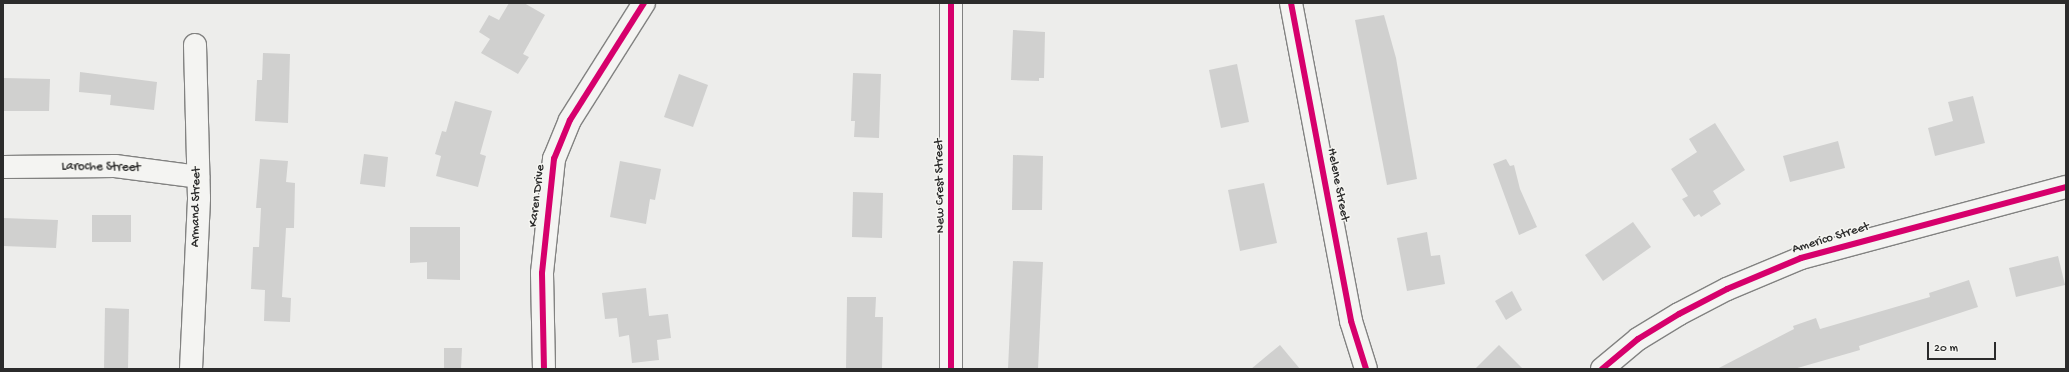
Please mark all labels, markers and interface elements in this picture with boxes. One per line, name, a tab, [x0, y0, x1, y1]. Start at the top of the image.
street label: New Crest Street	[932, 139, 950, 233]
street label: Helene Street	[1322, 147, 1352, 223]
street label: Laroche Street	[61, 160, 141, 176]
street label: Karen Drive	[526, 164, 550, 228]
street label: Armand Street	[189, 167, 205, 247]
street label: Americo Street	[1790, 220, 1872, 258]
scale bar	[1929, 334, 1998, 360]
text: 20 m	[1934, 342, 1958, 356]

